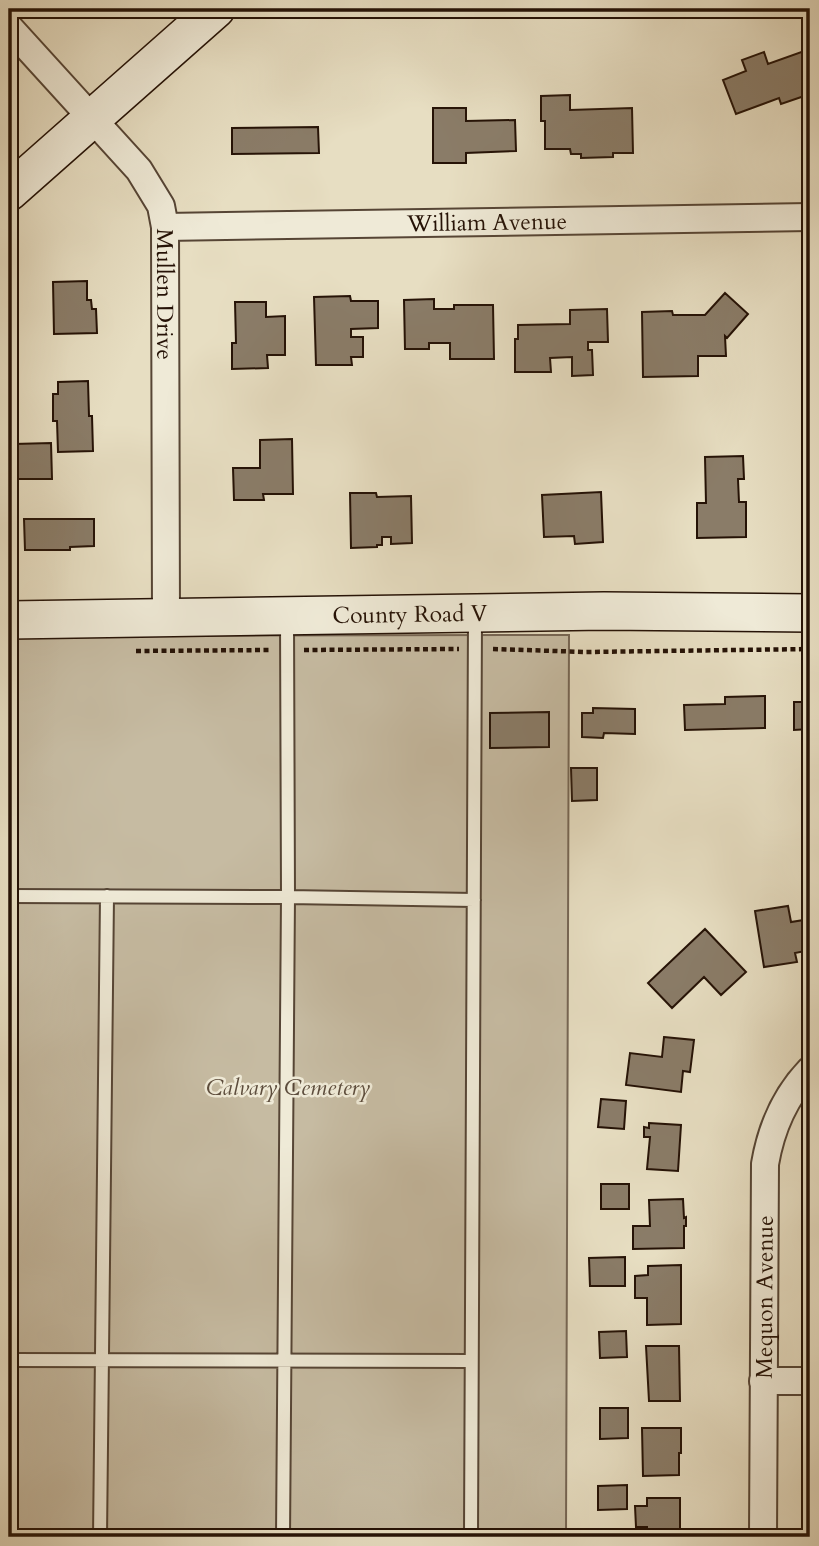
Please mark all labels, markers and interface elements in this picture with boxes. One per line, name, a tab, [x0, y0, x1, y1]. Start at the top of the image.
street label: William Avenue	[406, 205, 567, 239]
street label: Mullen Drive	[150, 228, 181, 360]
street label: County Road V	[332, 597, 488, 631]
park label: Calvary Cemetery	[206, 1072, 370, 1103]
street label: Mequon Avenue	[748, 1215, 780, 1379]

